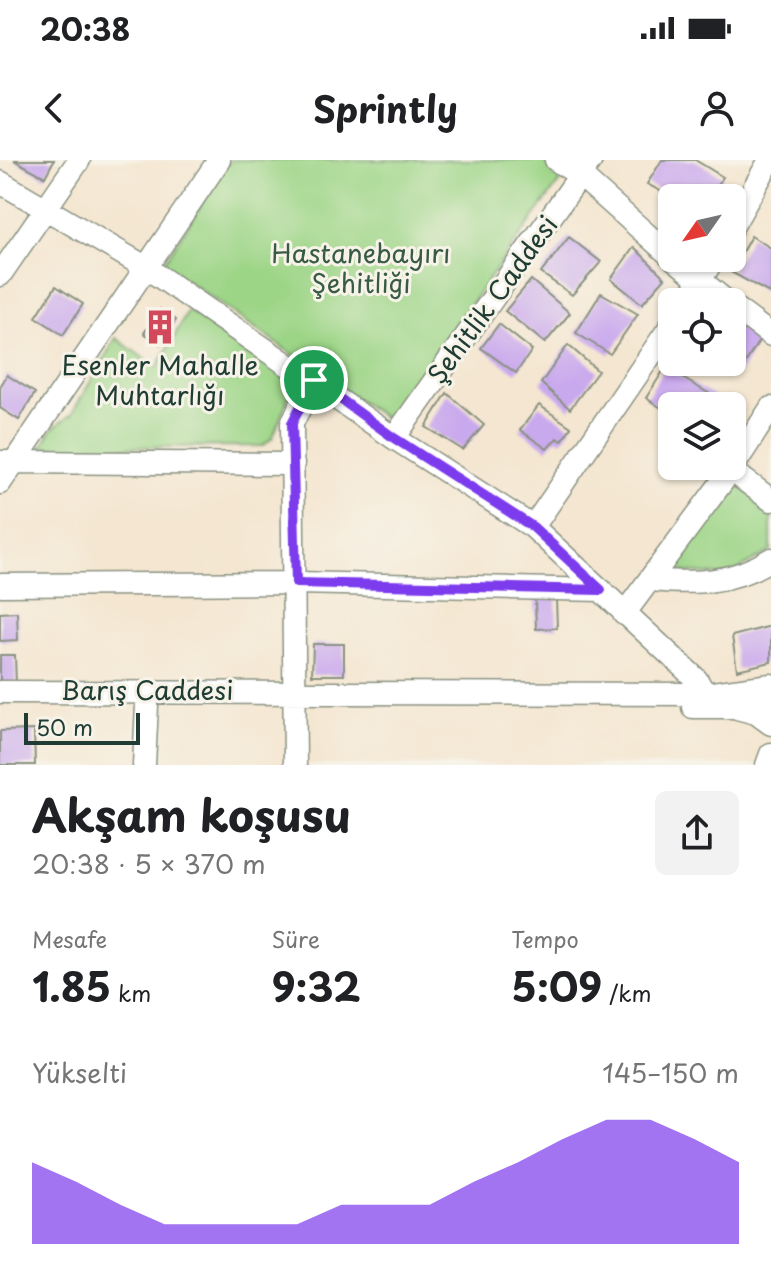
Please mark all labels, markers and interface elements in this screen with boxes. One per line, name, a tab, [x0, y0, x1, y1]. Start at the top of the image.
text: 20:38	[40, 6, 130, 51]
text: Sprintly	[313, 81, 458, 135]
icon: back	[32, 86, 76, 130]
icon: person	[695, 86, 739, 130]
north arrow	[658, 184, 746, 272]
map controls	[658, 184, 746, 480]
street label: Şehitlik Caddesi	[417, 207, 566, 391]
park label: Hastanebayırı Şehitliği	[271, 233, 451, 302]
button: locate	[658, 288, 746, 376]
building icon: Esenler Mahalle Muhtarlığı	[141, 308, 179, 346]
place label: Esenler Mahalle Muhtarlığı	[61, 345, 259, 414]
pin	[280, 346, 348, 414]
icon: arrive	[292, 358, 336, 402]
button: layers	[658, 392, 746, 480]
street label: Barış Caddesi	[61, 670, 233, 709]
scale bar	[24, 709, 140, 745]
text: 50 m	[36, 710, 93, 743]
text: Akşam koşusu	[32, 781, 351, 847]
button: share	[655, 791, 739, 875]
text: 20:38 · 5 × 370 m	[32, 844, 266, 883]
text: Mesafe	[32, 922, 107, 955]
text: Süre	[272, 922, 320, 955]
text: Tempo	[511, 922, 579, 955]
text: 1.85	[32, 955, 111, 1016]
text: 9:32	[272, 955, 361, 1016]
text: 5:09	[511, 955, 602, 1016]
text: km	[111, 976, 151, 1009]
text: /km	[602, 976, 651, 1009]
text: Yükselti	[32, 1053, 127, 1092]
text: 145–150 m	[602, 1053, 739, 1092]

